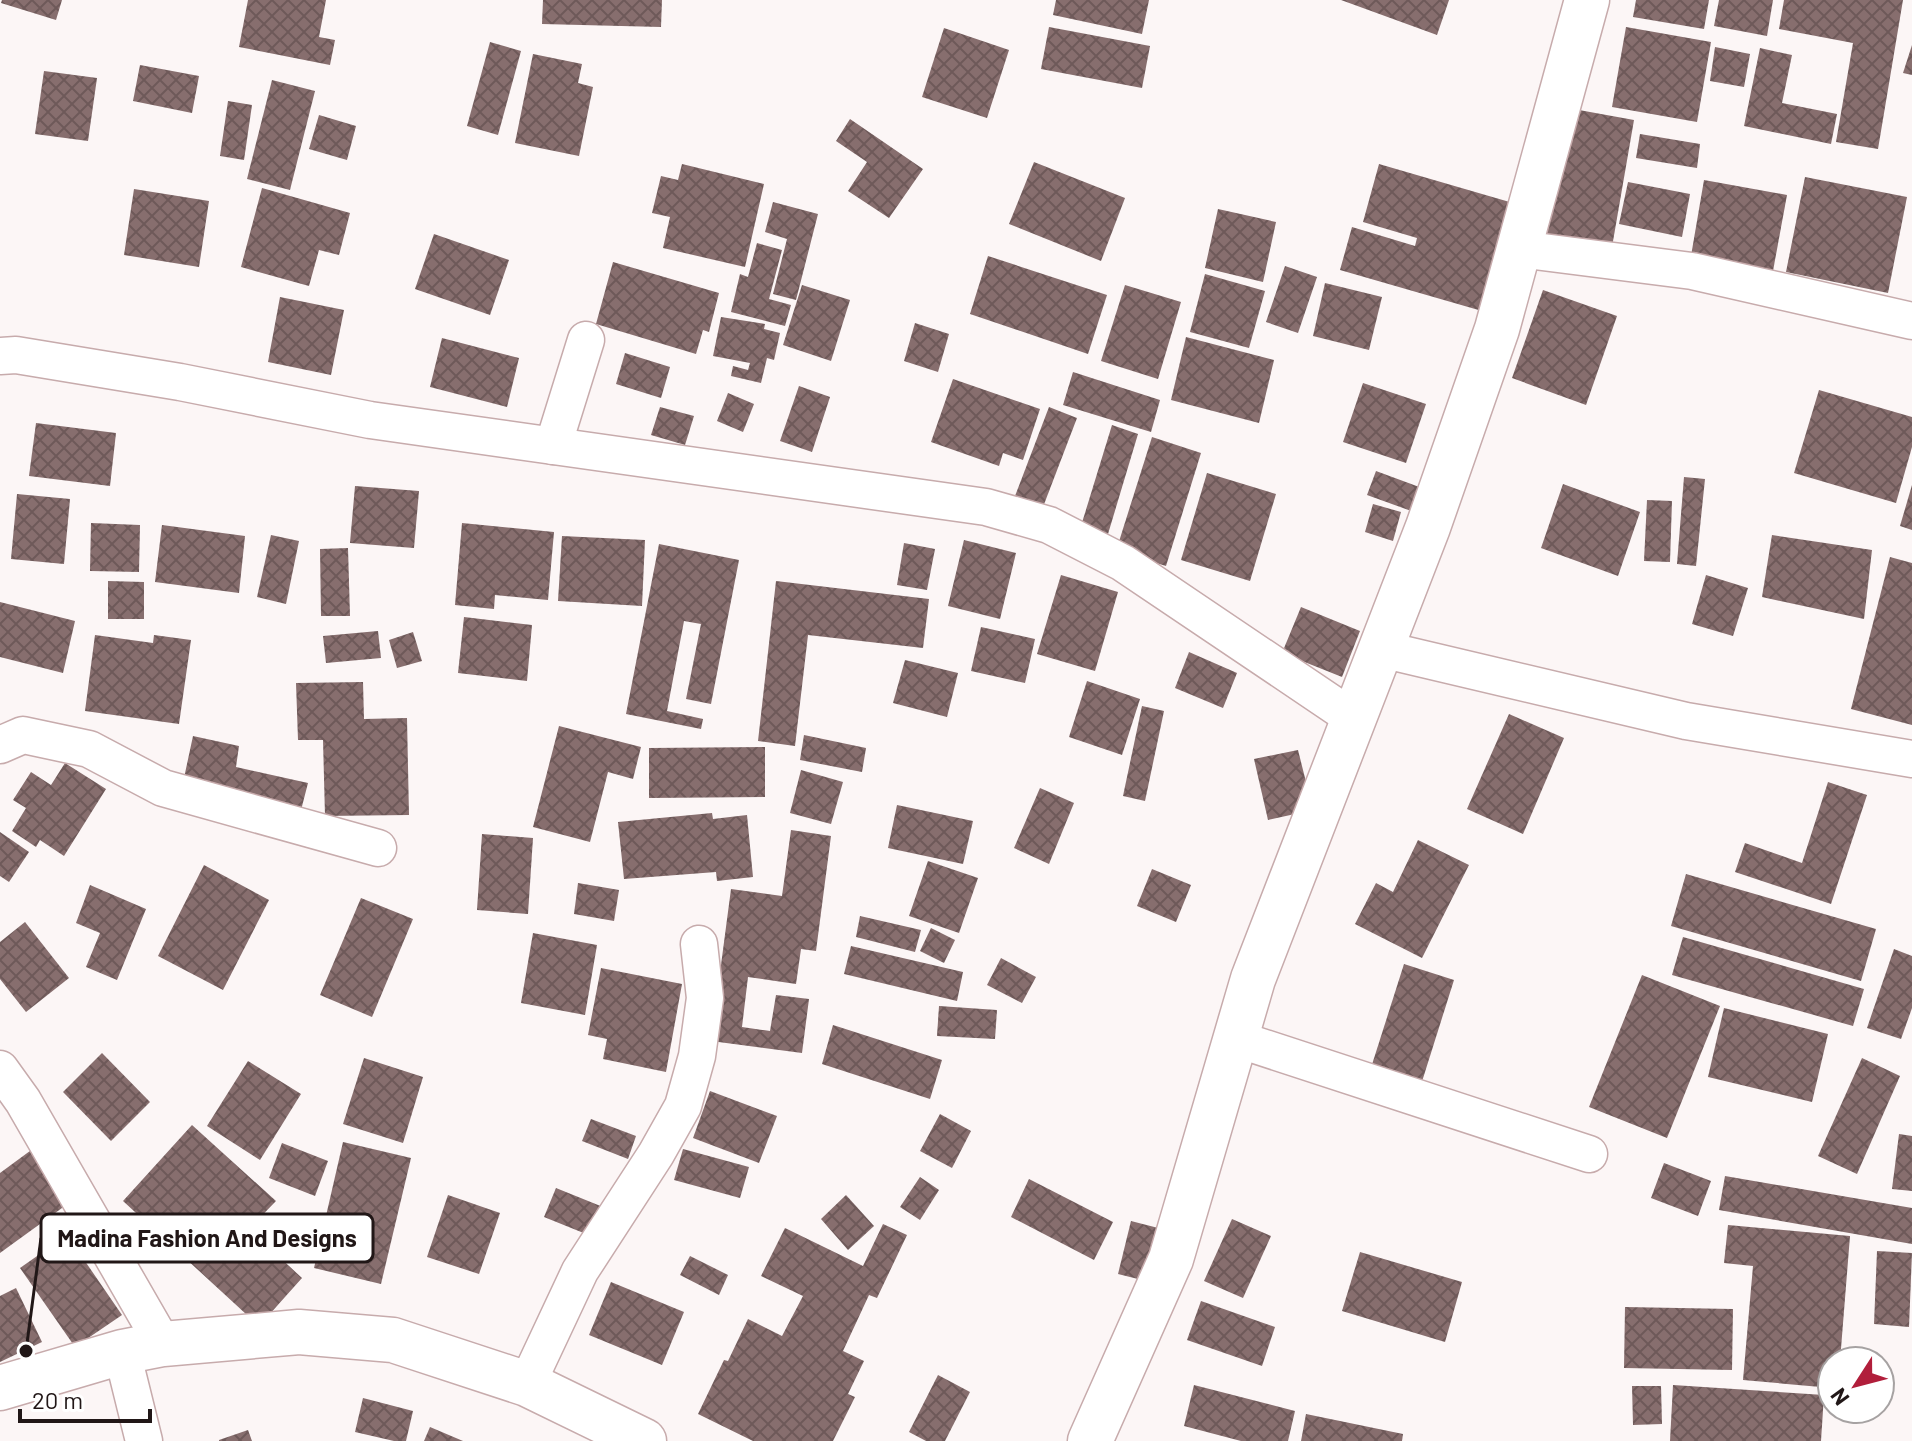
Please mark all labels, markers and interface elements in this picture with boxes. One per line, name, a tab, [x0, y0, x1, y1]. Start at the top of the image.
callout: Madina Fashion And Designs	[41, 1214, 373, 1262]
text: Madina Fashion And Designs	[57, 1223, 357, 1252]
north arrow	[1816, 1345, 1896, 1425]
scale bar	[20, 1373, 150, 1423]
text: N	[1824, 1384, 1854, 1411]
text: 20 m	[32, 1385, 83, 1414]

